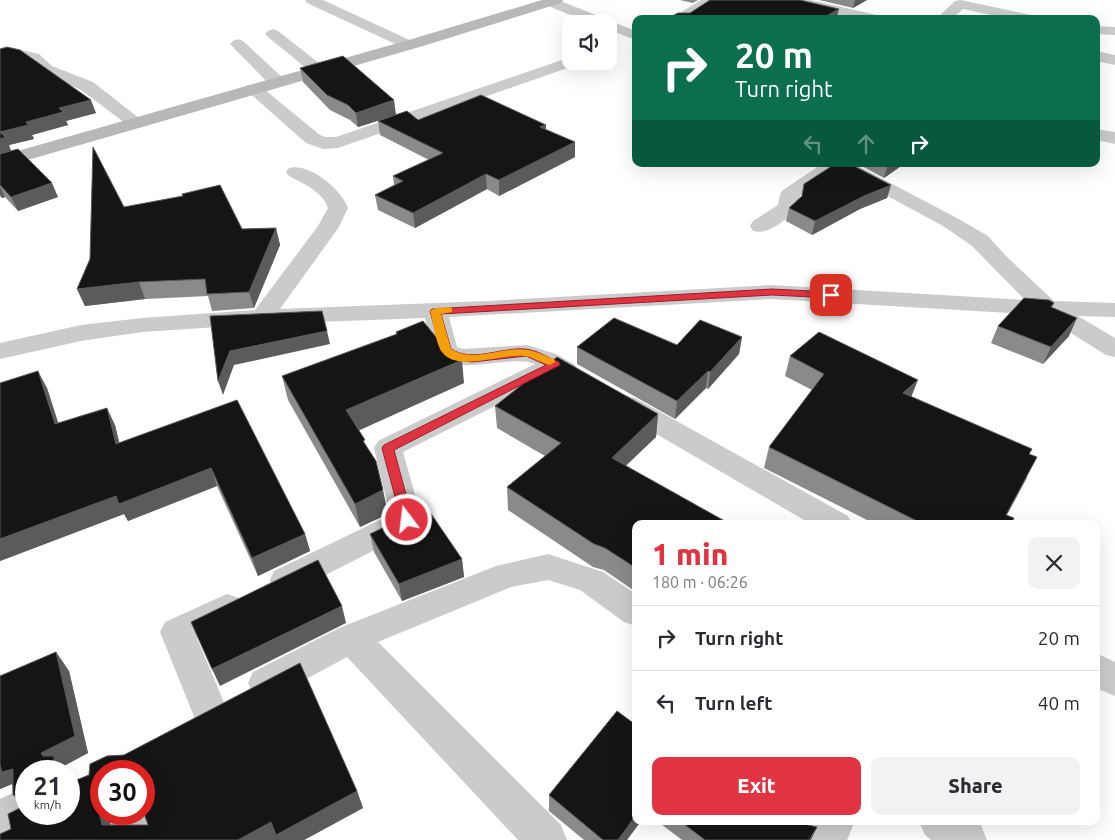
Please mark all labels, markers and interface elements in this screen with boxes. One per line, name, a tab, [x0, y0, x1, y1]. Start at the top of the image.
map controls	[562, 15, 617, 70]
button: sound	[562, 15, 617, 70]
icon: right	[652, 35, 717, 100]
text: 20 m	[735, 35, 813, 75]
text: Turn right	[735, 76, 833, 101]
icon: left	[799, 130, 827, 158]
icon: ahead	[852, 130, 880, 158]
icon: right	[905, 130, 933, 158]
pin	[810, 274, 852, 316]
icon: arrive	[817, 281, 845, 309]
position arrow	[380, 493, 432, 545]
text: 1 min	[652, 537, 728, 571]
button: close	[1028, 537, 1080, 589]
text: 180 m · 06:26	[652, 573, 748, 591]
icon: right	[652, 624, 680, 652]
text: Turn right	[695, 627, 783, 649]
text: 20 m	[1038, 627, 1080, 649]
icon: left	[652, 689, 680, 717]
text: Turn left	[695, 692, 773, 714]
text: 40 m	[1038, 692, 1080, 714]
button: Exit	[652, 757, 861, 815]
button: Share	[871, 757, 1080, 815]
speed limit sign: 30	[90, 760, 155, 825]
text: 21	[33, 772, 62, 800]
text: km/h	[34, 798, 61, 811]

